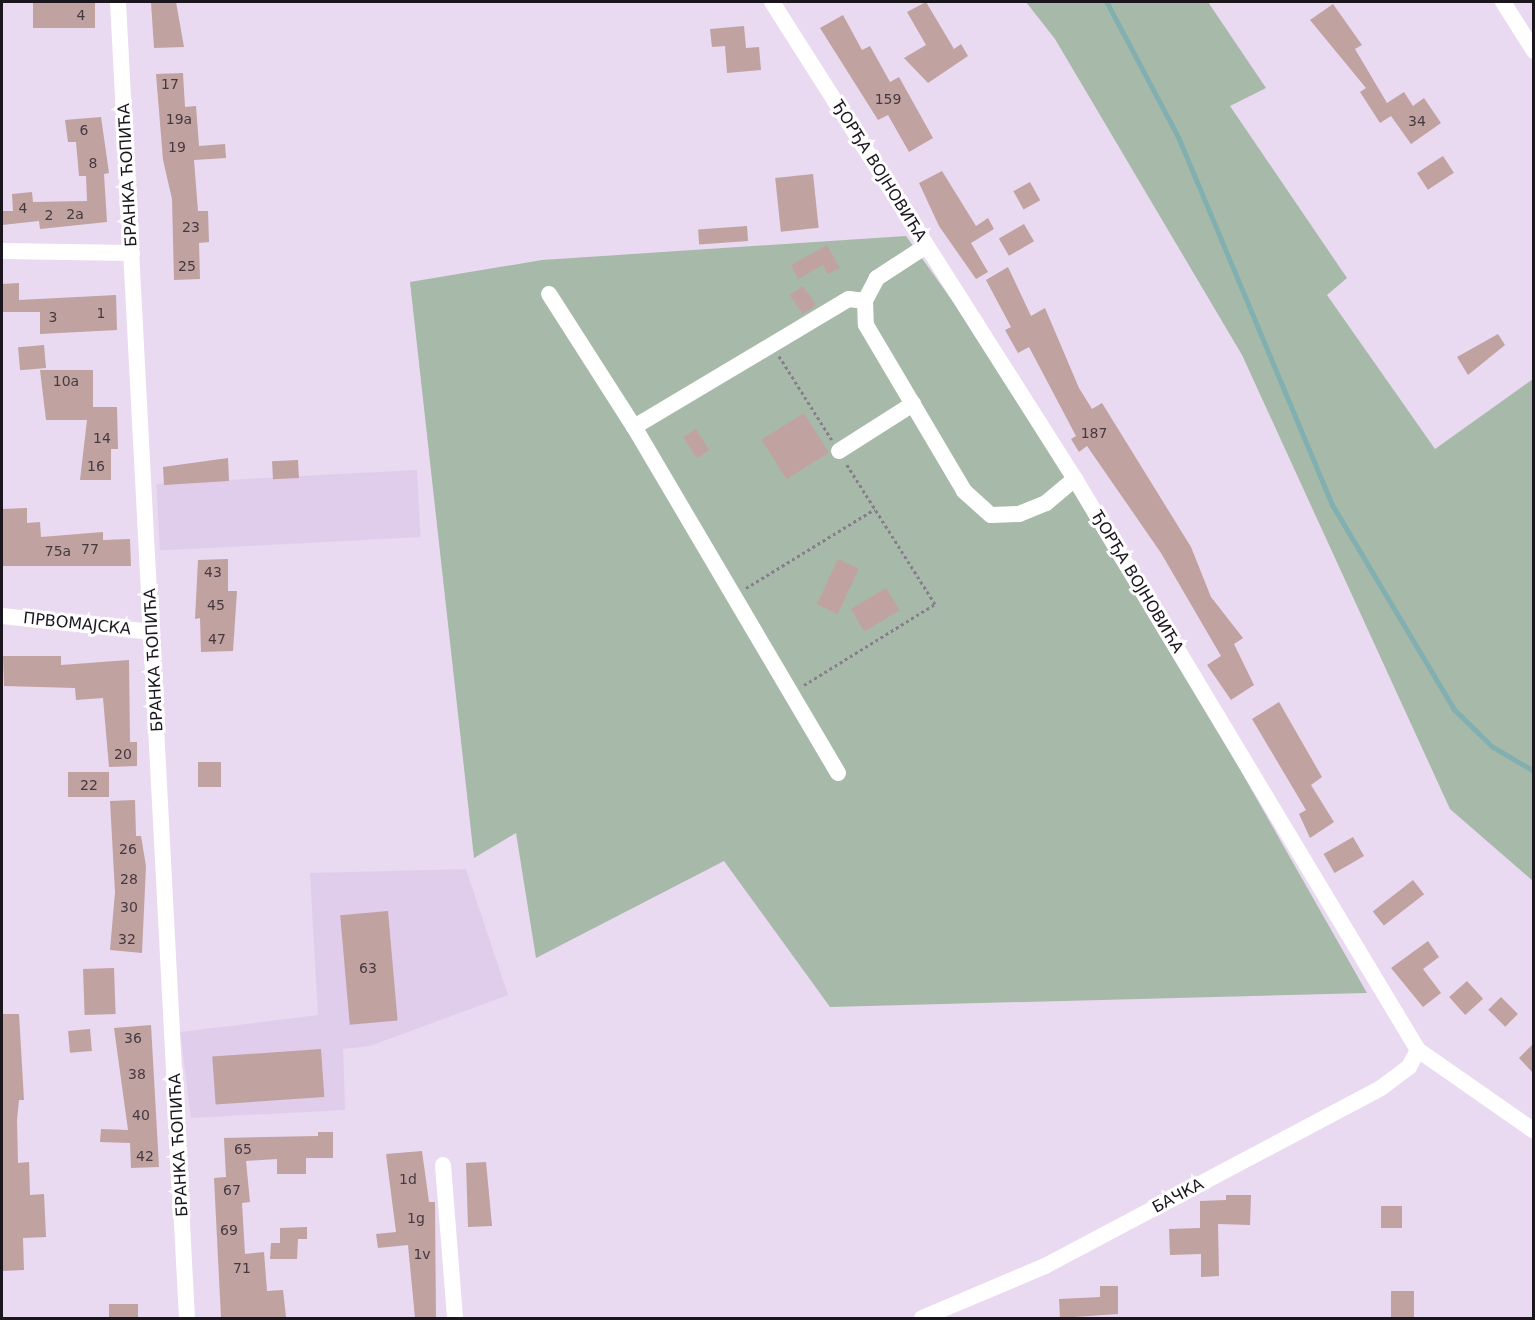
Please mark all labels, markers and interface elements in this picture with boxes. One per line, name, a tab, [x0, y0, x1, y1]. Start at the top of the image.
house number: 4	[77, 7, 85, 23]
house number: 17	[161, 76, 179, 92]
house number: 159	[875, 91, 901, 107]
street label: ЂОРЂА ВОЈНОВИЋА	[828, 97, 930, 245]
street label: БРАНКА ЋОПИЋА	[115, 103, 141, 247]
house number: 19a	[166, 111, 192, 127]
house number: 34	[1408, 113, 1426, 129]
house number: 6	[80, 122, 88, 138]
house number: 19	[168, 139, 186, 155]
house number: 8	[89, 155, 97, 171]
house number: 4	[19, 200, 27, 216]
house number: 2a	[66, 206, 84, 222]
house number: 2	[45, 207, 53, 223]
house number: 23	[182, 219, 200, 235]
house number: 25	[178, 258, 196, 274]
house number: 1	[97, 305, 105, 321]
house number: 3	[49, 309, 57, 325]
house number: 10a	[53, 373, 79, 389]
house number: 187	[1081, 425, 1107, 441]
house number: 14	[93, 430, 111, 446]
house number: 16	[87, 458, 105, 474]
street label: ЂОРЂА ВОЈНОВИЋА	[1087, 507, 1187, 657]
house number: 77	[81, 541, 99, 557]
house number: 75a	[45, 543, 71, 559]
house number: 43	[204, 564, 222, 580]
street label: БРАНКА ЋОПИЋА	[141, 588, 167, 732]
house number: 45	[207, 597, 225, 613]
street label: ПРВОМАЈСКА	[22, 609, 132, 639]
house number: 47	[208, 631, 226, 647]
house number: 20	[114, 746, 132, 762]
house number: 22	[80, 777, 98, 793]
house number: 26	[119, 841, 137, 857]
house number: 28	[120, 871, 138, 887]
house number: 30	[120, 899, 138, 915]
house number: 32	[118, 931, 136, 947]
house number: 63	[359, 960, 377, 976]
house number: 36	[124, 1030, 142, 1046]
house number: 38	[128, 1066, 146, 1082]
street label: БРАНКА ЋОПИЋА	[166, 1073, 192, 1217]
house number: 40	[132, 1107, 150, 1123]
house number: 65	[234, 1141, 252, 1157]
house number: 42	[136, 1148, 154, 1164]
house number: 1d	[399, 1171, 417, 1187]
street label: БАЧКА	[1149, 1175, 1207, 1217]
house number: 67	[223, 1182, 241, 1198]
house number: 1g	[407, 1210, 425, 1226]
house number: 69	[220, 1222, 238, 1238]
house number: 1v	[413, 1246, 431, 1262]
house number: 71	[233, 1260, 251, 1276]

